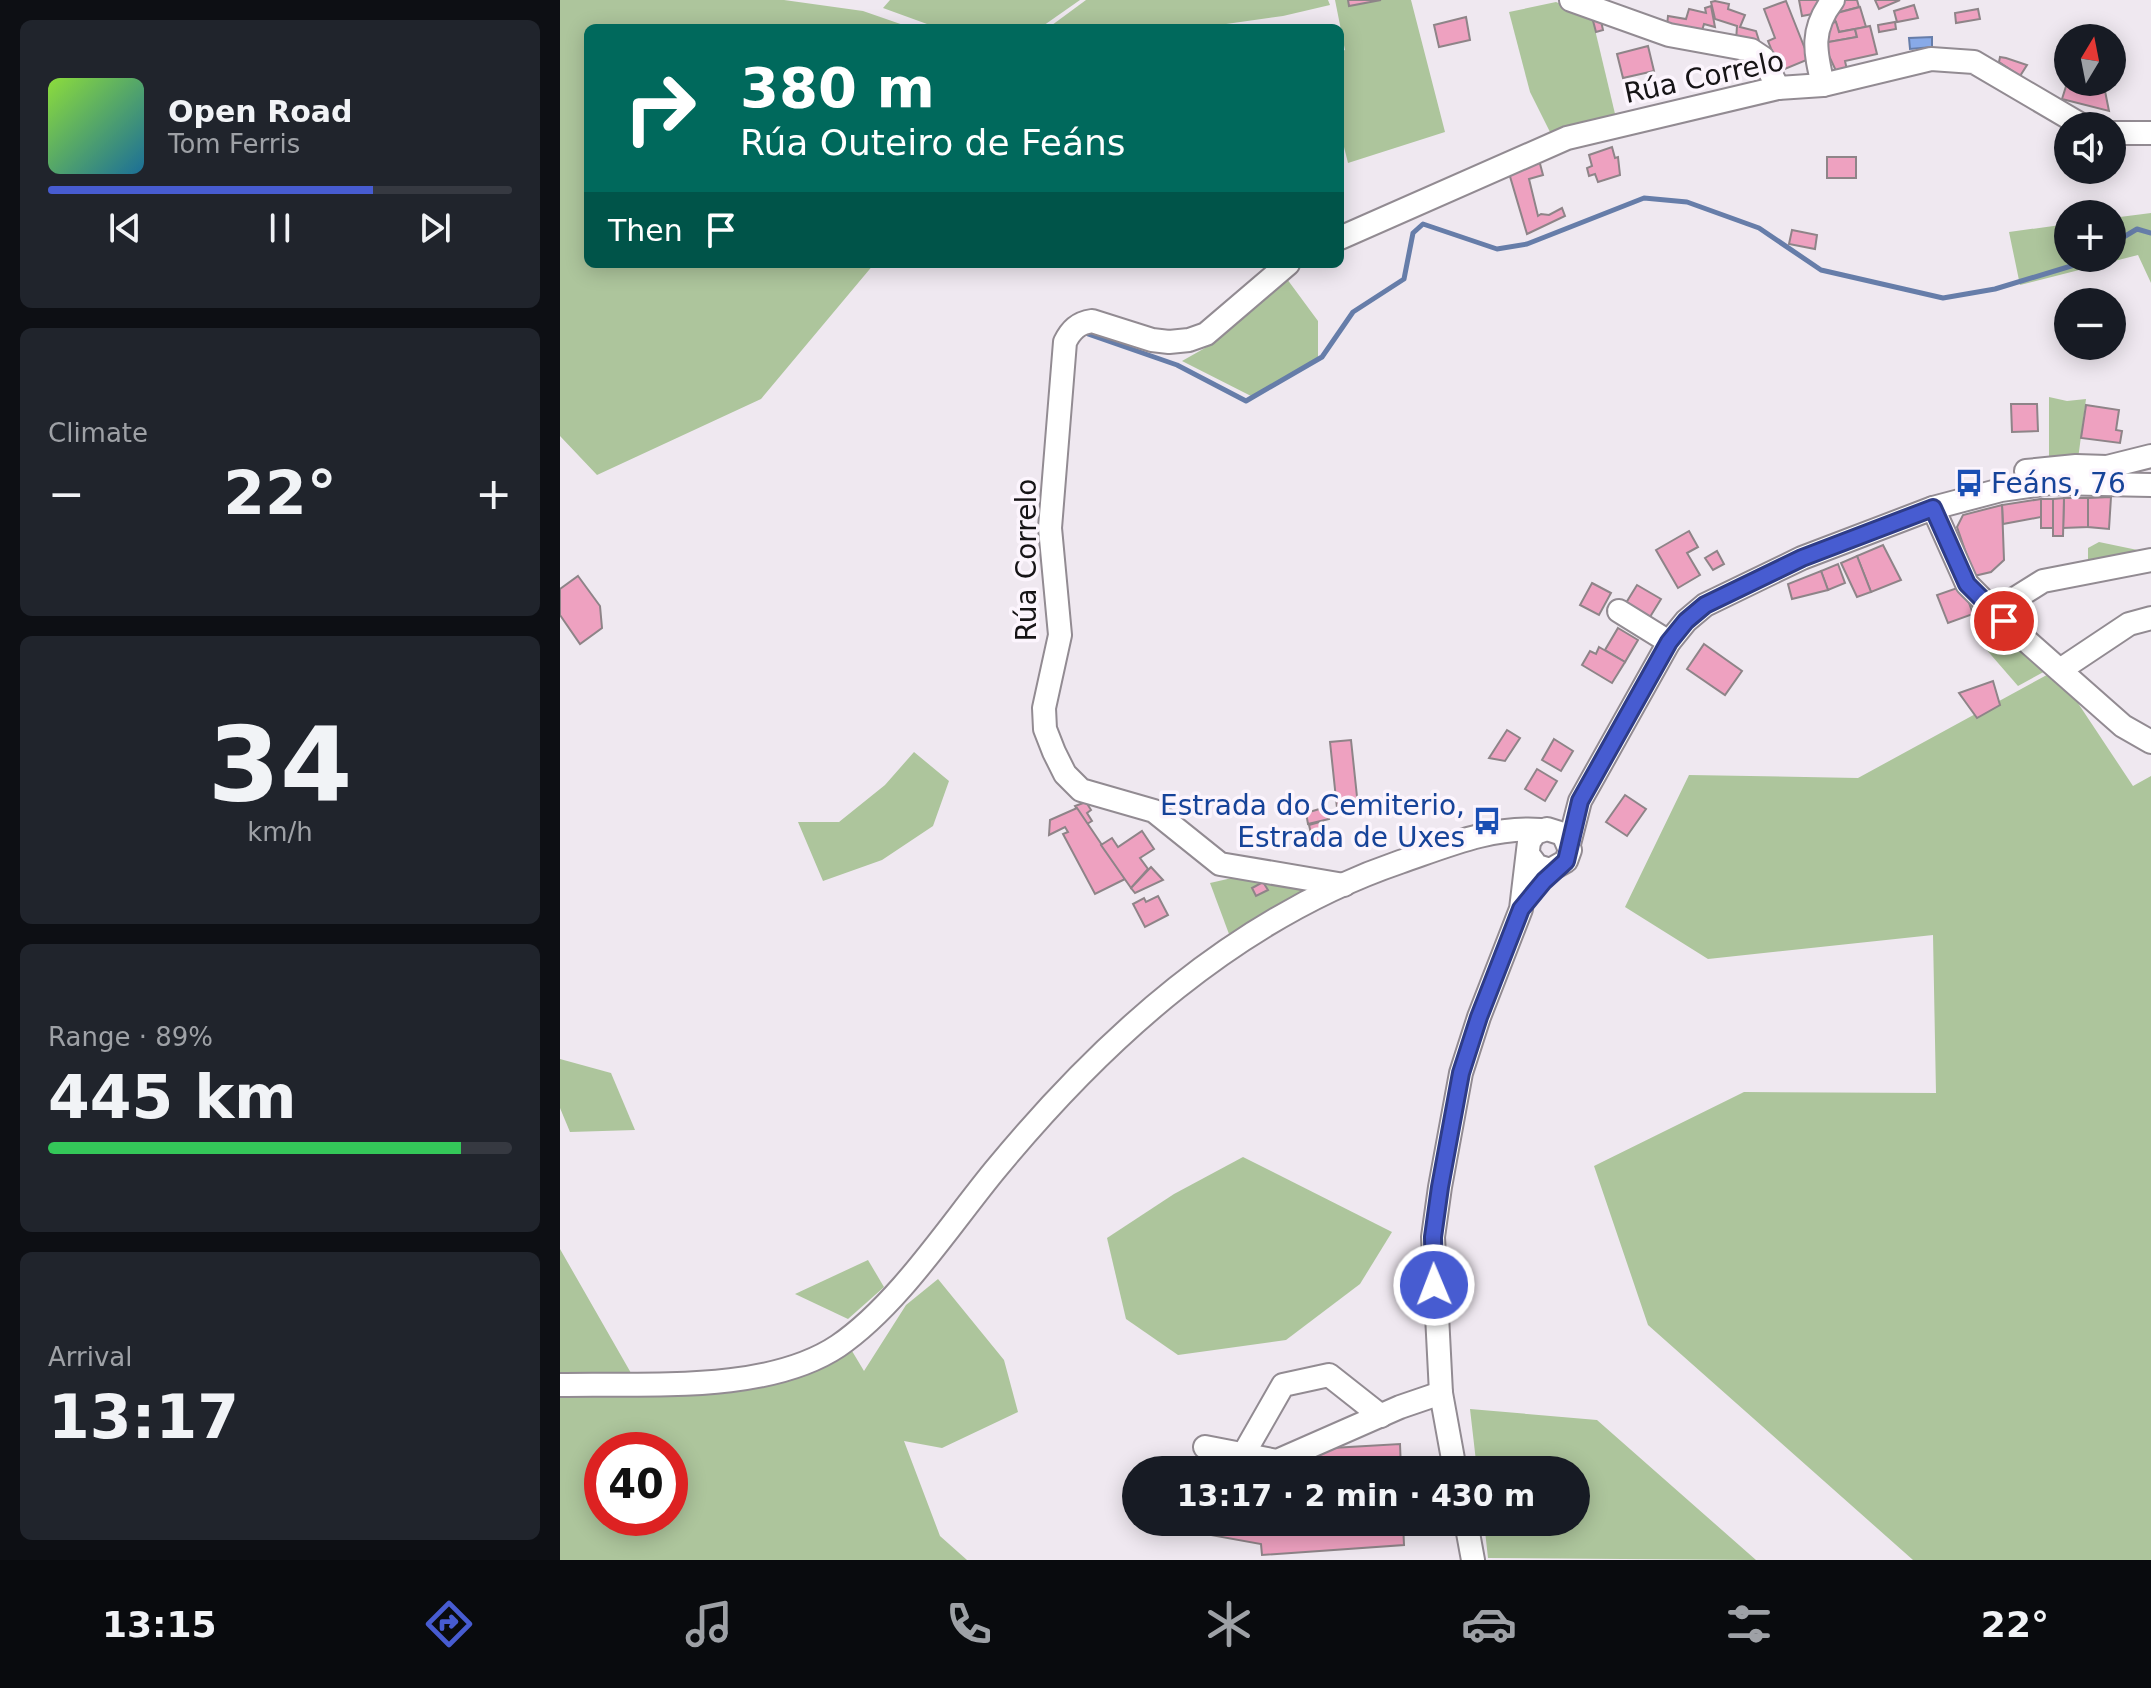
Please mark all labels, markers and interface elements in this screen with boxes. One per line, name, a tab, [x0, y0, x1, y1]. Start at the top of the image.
north arrow	[2054, 24, 2126, 96]
map controls	[2054, 24, 2126, 360]
street label: Rúa Correlo	[1621, 44, 1787, 110]
text: 380 m	[740, 55, 935, 120]
icon: right	[608, 56, 712, 160]
text: Open Road	[168, 94, 353, 129]
button: sound	[2054, 112, 2126, 184]
text: Rúa Outeiro de Feáns	[740, 122, 1126, 163]
text: Tom Ferris	[168, 129, 300, 159]
button: +	[2054, 200, 2126, 272]
icon: previous	[103, 206, 147, 250]
icon: pause	[258, 206, 302, 250]
icon: next	[413, 206, 457, 250]
icon: arrive	[699, 208, 743, 252]
text: Then	[608, 213, 683, 248]
button: −	[2054, 288, 2126, 360]
text: Climate	[48, 418, 148, 448]
text: 22°	[223, 458, 337, 528]
place label: Feáns, 76	[1991, 467, 2126, 500]
text: −	[48, 468, 85, 519]
text: +	[475, 468, 512, 519]
bus stop icon: Feáns, 76	[1954, 468, 1984, 498]
street label: Rúa Correlo	[1010, 479, 1043, 641]
pin	[1970, 587, 2038, 655]
icon: arrive	[1982, 599, 2026, 643]
text: 34	[208, 704, 352, 826]
place label: Estrada do Cemiterio, Estrada de Uxes	[1160, 789, 1465, 854]
bus stop icon: Estrada do Cemiterio, Estrada de Uxes	[1472, 806, 1502, 836]
text: km/h	[247, 817, 313, 847]
text: Range · 89%	[48, 1022, 213, 1052]
text: 445 km	[48, 1062, 297, 1132]
position arrow	[1392, 1243, 1476, 1327]
text: Arrival	[48, 1342, 132, 1372]
text: 13:17	[48, 1382, 239, 1452]
speed limit sign: 40	[584, 1432, 688, 1536]
text: 13:17 · 2 min · 430 m	[1177, 1478, 1535, 1513]
icon: directions	[421, 1596, 477, 1652]
icon: music	[681, 1596, 737, 1652]
icon: phone	[941, 1596, 997, 1652]
icon: climate	[1201, 1596, 1257, 1652]
icon: car	[1461, 1596, 1517, 1652]
icon: filters	[1721, 1596, 1777, 1652]
text: 13:15	[102, 1604, 217, 1645]
text: 22°	[1981, 1604, 2049, 1645]

